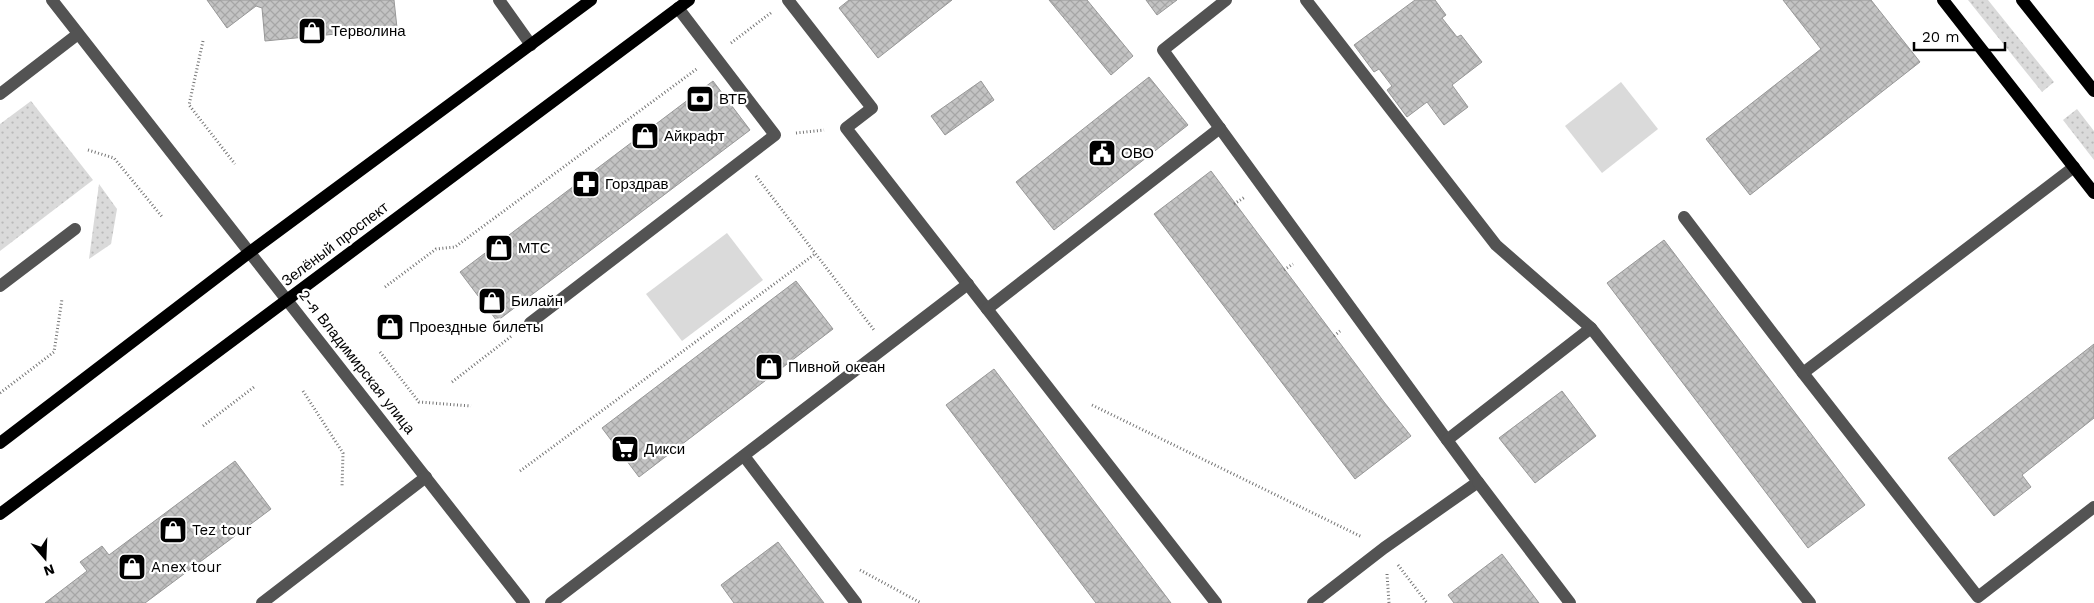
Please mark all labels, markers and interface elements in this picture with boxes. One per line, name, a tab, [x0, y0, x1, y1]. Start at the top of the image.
shop icon: Терволина	[297, 16, 327, 46]
scale bar	[1914, 20, 2005, 52]
place label: Терволина	[331, 22, 406, 40]
text: 20 m	[1922, 28, 1960, 46]
bank icon: ВТБ	[685, 84, 715, 114]
place label: ВТБ	[719, 90, 747, 108]
shop icon: Айкрафт	[630, 121, 660, 151]
place label: Айкрафт	[664, 127, 725, 145]
public building icon: ОВО	[1087, 138, 1117, 168]
place label: ОВО	[1121, 144, 1154, 162]
pharmacy icon: Горздрав	[571, 169, 601, 199]
place label: Горздрав	[605, 175, 669, 193]
street label: Зелёный проспект	[278, 198, 392, 290]
shop icon: МТС	[484, 233, 514, 263]
place label: МТС	[518, 239, 551, 257]
street label: 2-я Владимирская улица	[295, 286, 419, 438]
shop icon: Билайн	[477, 286, 507, 316]
place label: Билайн	[511, 292, 563, 310]
shop icon: Проездные билеты	[375, 312, 405, 342]
place label: Проездные билеты	[409, 318, 544, 336]
shop icon: Пивной океан	[754, 352, 784, 382]
place label: Пивной океан	[788, 358, 885, 376]
supermarket icon: Дикси	[610, 434, 640, 464]
place label: Дикси	[644, 440, 685, 458]
shop icon: Tez tour	[158, 515, 188, 545]
place label: Tez tour	[192, 521, 252, 539]
north arrow	[20, 533, 70, 583]
shop icon: Anex tour	[117, 552, 147, 582]
place label: Anex tour	[151, 558, 222, 576]
text: N	[42, 561, 57, 580]

